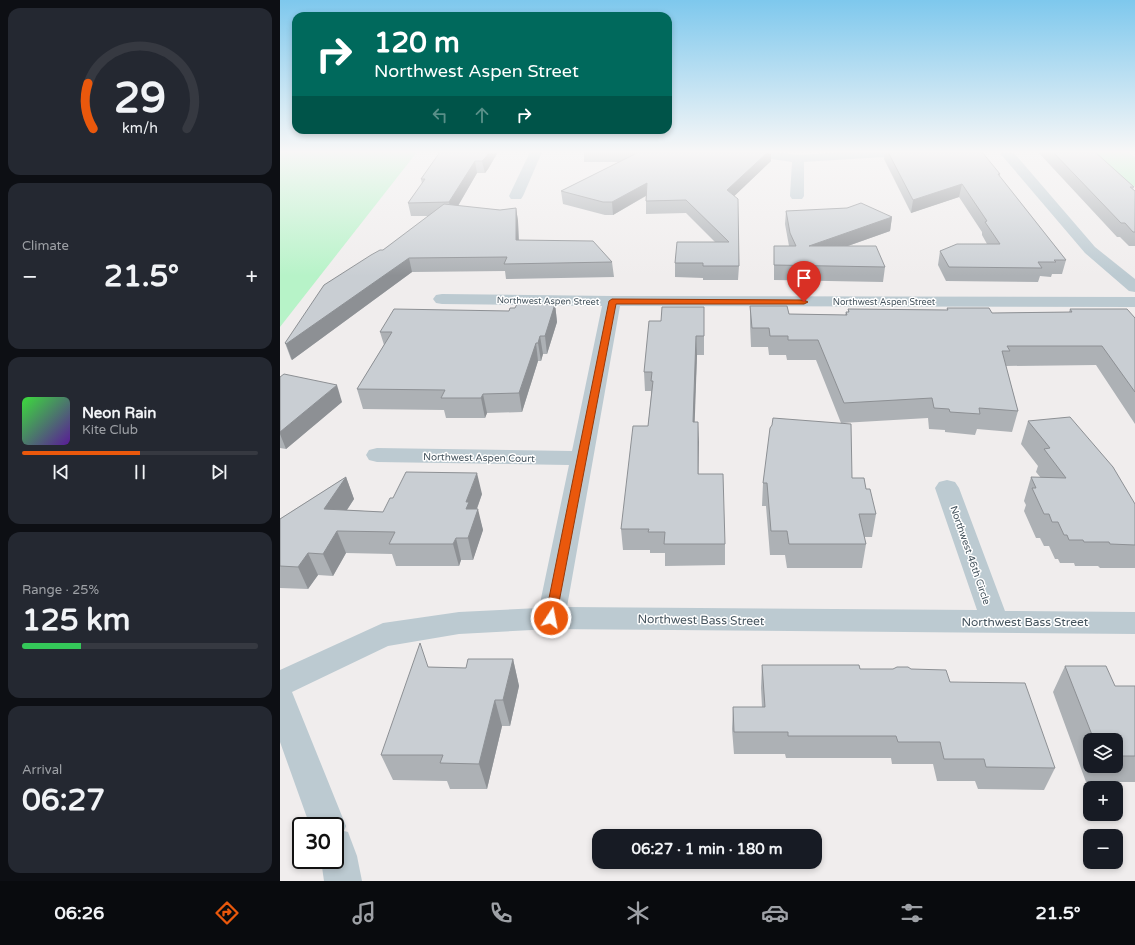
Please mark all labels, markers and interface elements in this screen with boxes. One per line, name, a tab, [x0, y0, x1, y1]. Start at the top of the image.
text: 120 m	[374, 26, 460, 60]
icon: right	[308, 28, 360, 80]
text: Northwest Aspen Street	[374, 60, 579, 82]
text: 29	[114, 74, 166, 124]
icon: left	[429, 104, 451, 126]
icon: ahead	[471, 104, 493, 126]
icon: right	[513, 104, 535, 126]
text: km/h	[122, 120, 158, 137]
text: Climate	[22, 238, 69, 254]
text: 21.5°	[104, 258, 179, 295]
pin	[787, 261, 821, 302]
text: −	[22, 264, 38, 290]
text: +	[246, 264, 258, 290]
icon: arrive	[793, 267, 815, 289]
street label: Northwest Aspen Street	[497, 295, 600, 308]
street label: Northwest Aspen Street	[833, 297, 936, 308]
text: Neon Rain	[82, 404, 156, 422]
text: Kite Club	[82, 422, 138, 438]
street label: Northwest Aspen Court	[423, 451, 535, 465]
icon: previous	[50, 461, 72, 483]
icon: pause	[129, 461, 151, 483]
icon: next	[208, 461, 230, 483]
street label: Northwest 46th Circle	[947, 504, 993, 607]
text: Range · 25%	[22, 582, 99, 598]
position arrow	[530, 597, 572, 639]
text: 125 km	[22, 602, 130, 639]
street label: Northwest Bass Street	[637, 612, 765, 628]
street label: Northwest Bass Street	[962, 615, 1089, 629]
map controls	[1083, 733, 1123, 869]
button: layers	[1083, 733, 1123, 773]
text: Arrival	[22, 762, 62, 778]
button: +	[1083, 781, 1123, 821]
text: 06:27	[22, 782, 105, 819]
speed limit sign: 30	[292, 817, 344, 869]
button: −	[1083, 829, 1123, 869]
text: 06:27 · 1 min · 180 m	[632, 840, 782, 858]
icon: directions	[213, 899, 241, 927]
icon: music	[350, 899, 378, 927]
icon: phone	[487, 899, 515, 927]
icon: climate	[624, 899, 652, 927]
icon: car	[761, 899, 789, 927]
icon: filters	[898, 899, 926, 927]
text: 06:26	[55, 902, 104, 924]
text: 21.5°	[1035, 902, 1080, 924]

